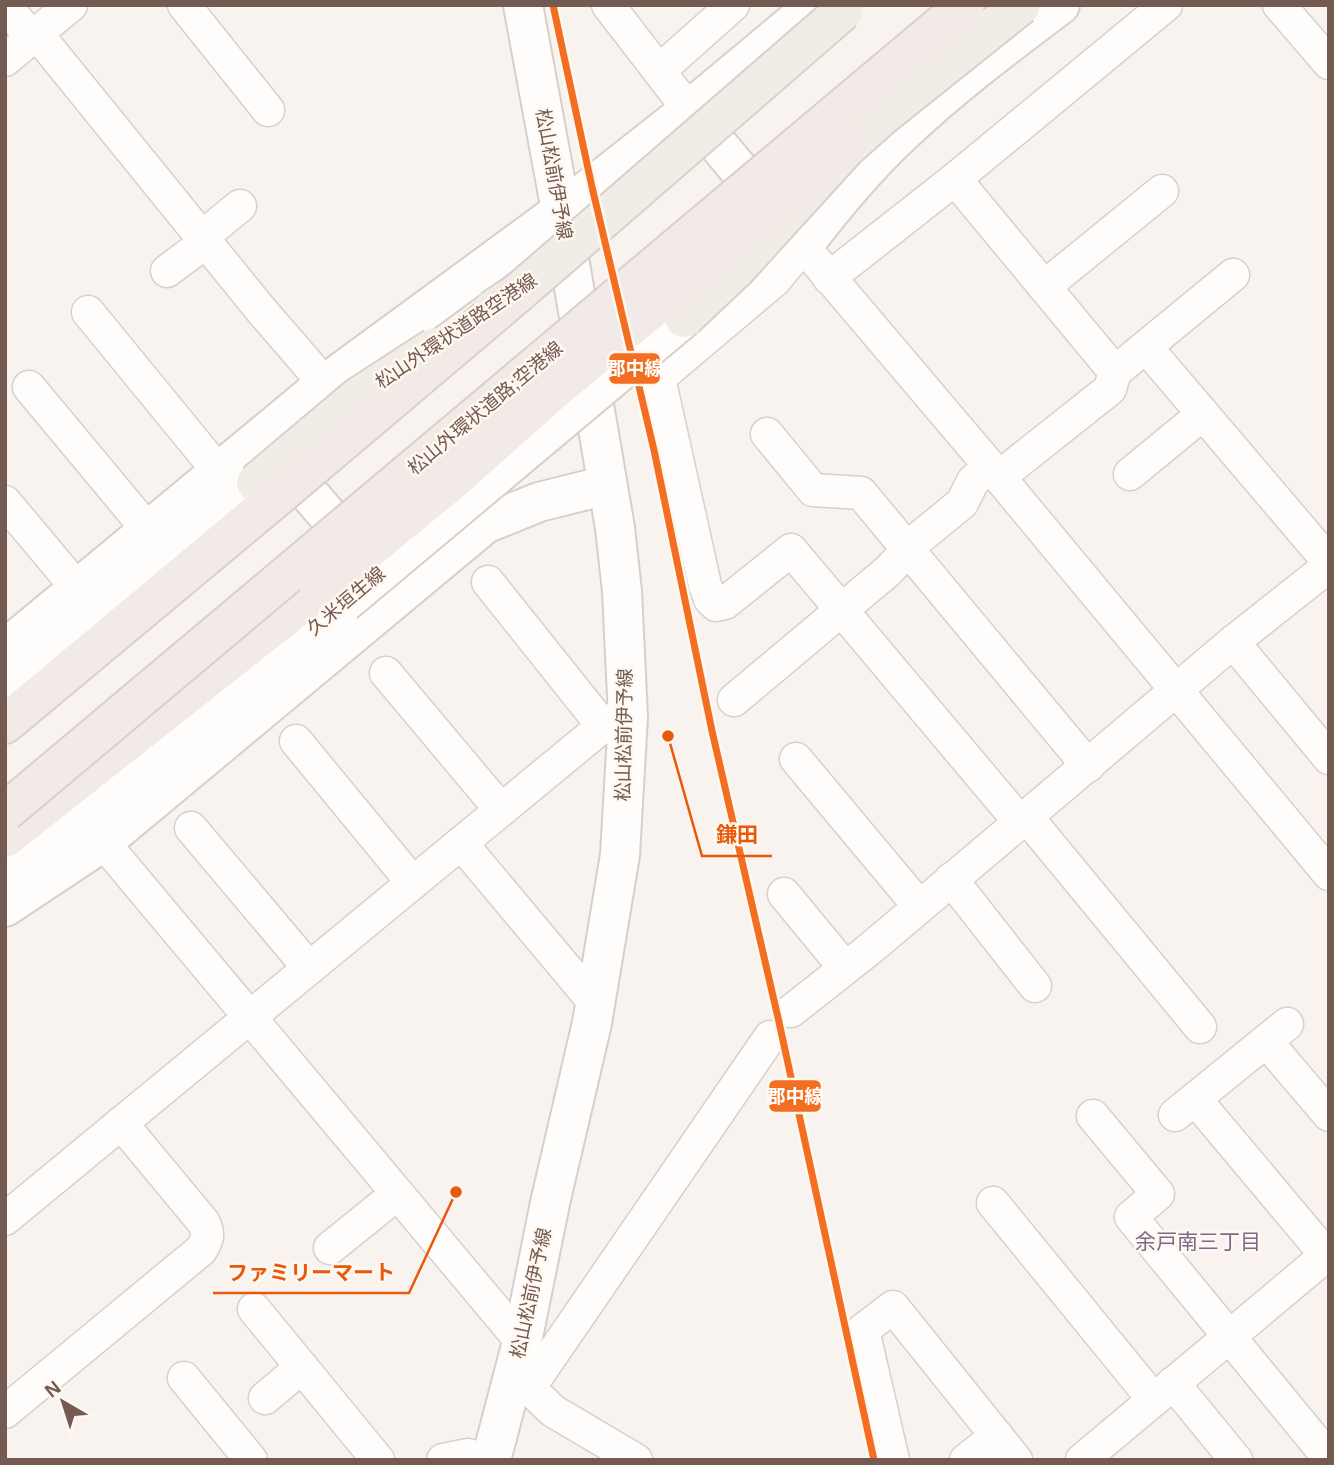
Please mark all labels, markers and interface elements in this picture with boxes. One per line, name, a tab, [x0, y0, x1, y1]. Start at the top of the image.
street label: 松山松前伊予線	[532, 107, 576, 241]
street label: 松山外環状道路空港線	[371, 269, 541, 393]
street label: 松山外環状道路;空港線	[403, 337, 567, 479]
line badge: 郡中線	[608, 352, 661, 385]
text: 郡中線	[606, 358, 664, 379]
street label: 久米垣生線	[303, 562, 389, 640]
street label: 松山松前伊予線	[612, 668, 636, 802]
callout: 鎌田	[702, 814, 772, 856]
text: 鎌田	[716, 823, 758, 846]
line badge: 郡中線	[768, 1079, 822, 1113]
text: 郡中線	[766, 1086, 824, 1107]
street label: 松山松前伊予線	[507, 1226, 555, 1360]
district label: 余戸南三丁目	[1135, 1230, 1261, 1253]
callout: ファミリーマート	[213, 1251, 409, 1293]
text: ファミリーマート	[227, 1261, 395, 1284]
north arrow	[28, 1367, 98, 1437]
text: N	[41, 1377, 65, 1402]

